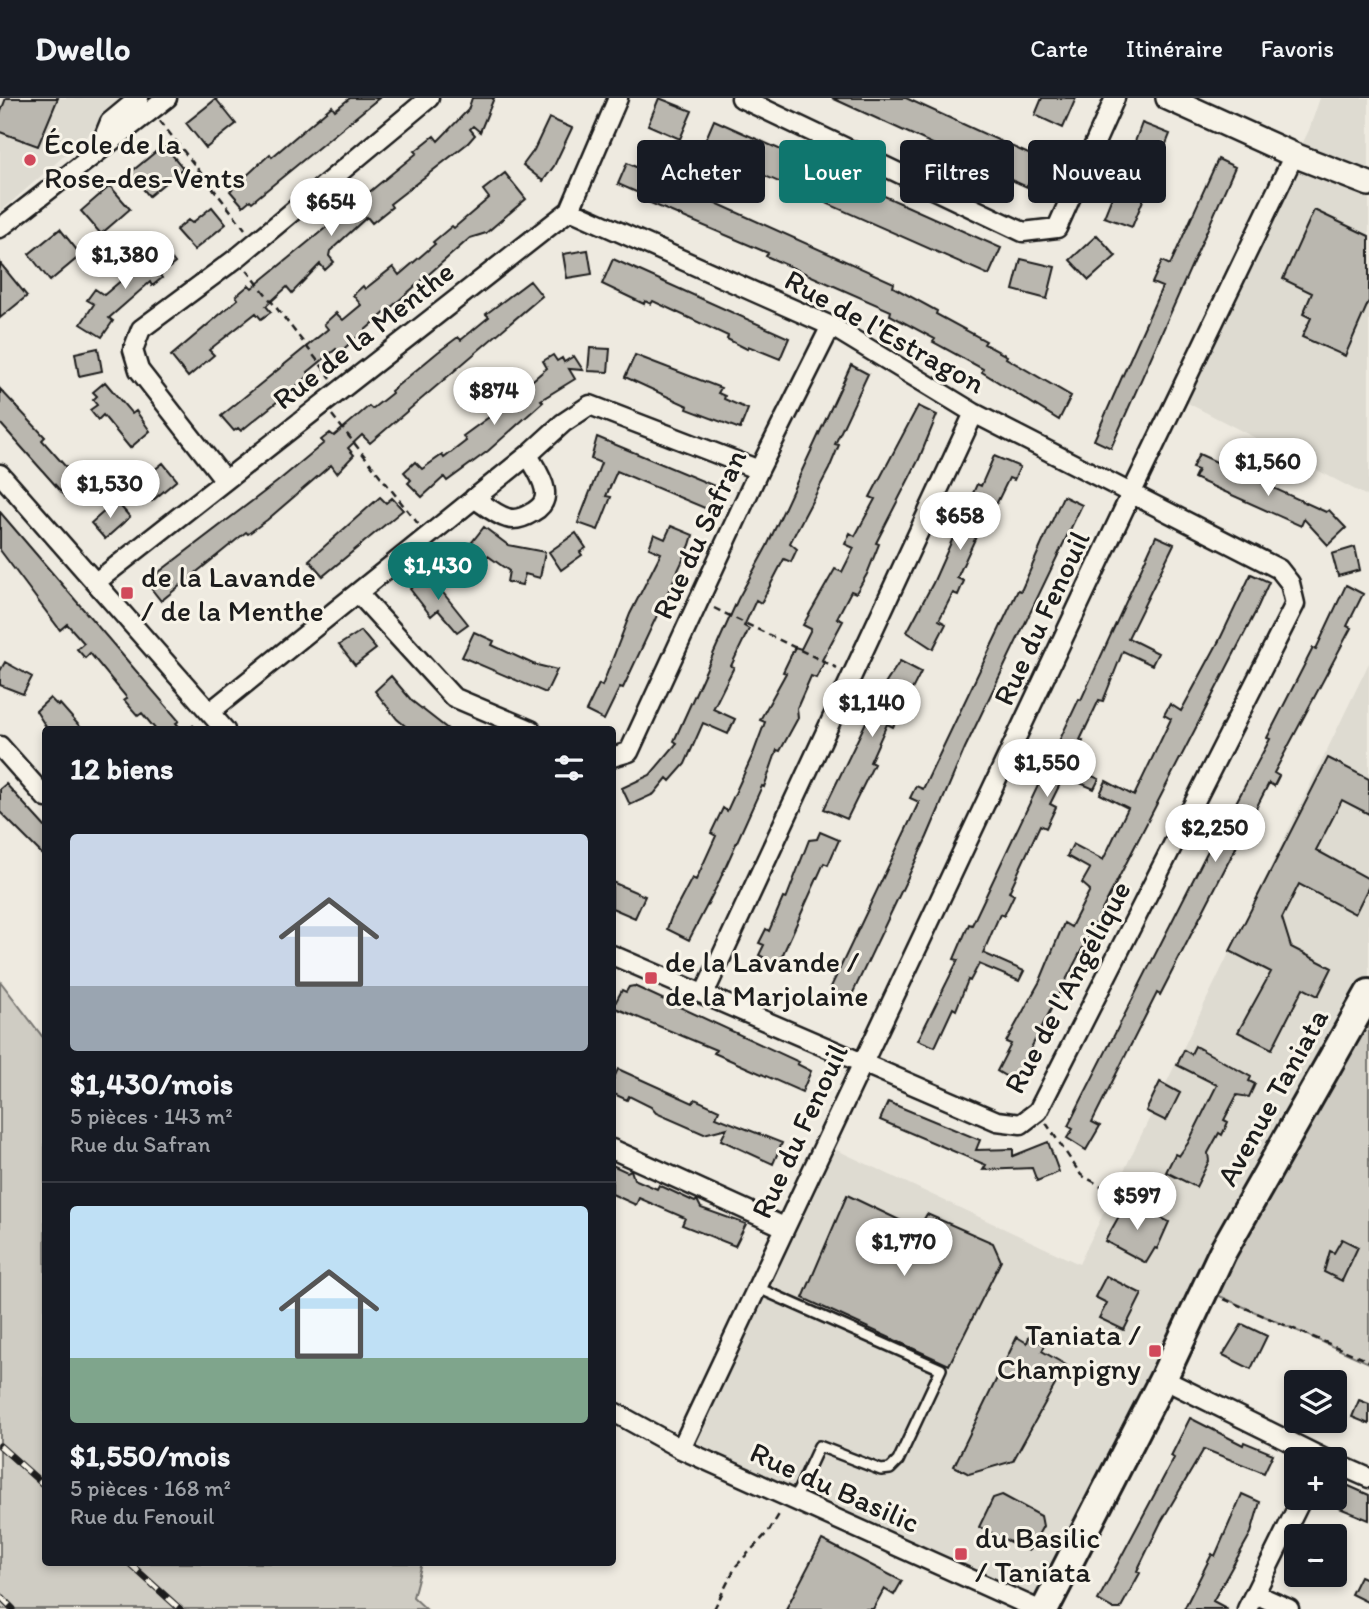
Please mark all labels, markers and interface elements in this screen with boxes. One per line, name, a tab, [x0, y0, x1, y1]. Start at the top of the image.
text: Dwello	[35, 29, 131, 68]
text: Carte	[1030, 34, 1088, 63]
text: Itinéraire	[1126, 34, 1223, 63]
text: Favoris	[1261, 34, 1334, 63]
place label: École de la Rose-des-Vents	[44, 125, 245, 196]
chip: Acheter	[637, 140, 765, 203]
chip: Louer	[779, 140, 886, 203]
chip: Filtres	[900, 140, 1014, 203]
chip: Nouveau	[1028, 140, 1166, 203]
marker: École de la Rose-des-Vents	[22, 152, 38, 168]
pin: $654	[290, 178, 372, 238]
text: $654	[306, 187, 356, 215]
pin: $1,380	[68, 232, 182, 291]
text: $1,380	[91, 240, 159, 268]
street label: Rue de la Menthe	[265, 253, 461, 417]
street label: Rue de l'Estragon	[778, 261, 992, 401]
pin: $874	[453, 368, 535, 427]
text: $874	[469, 376, 519, 404]
pin: $1,560	[1211, 438, 1325, 498]
street label: Rue du Safran	[644, 443, 754, 625]
text: $1,560	[1235, 447, 1301, 475]
pin: $1,530	[53, 460, 167, 520]
text: $1,530	[77, 469, 143, 497]
pin: $658	[919, 492, 1001, 552]
text: $658	[936, 501, 984, 529]
street label: Rue du Fenouil	[984, 524, 1098, 711]
pin: $1,430	[381, 542, 495, 602]
text: $1,430	[404, 551, 472, 579]
place label: de la Lavande / de la Menthe	[141, 558, 324, 629]
marker: de la Lavande / de la Menthe	[119, 585, 135, 601]
pin: $1,140	[815, 680, 929, 739]
text: $1,140	[839, 688, 905, 716]
pin: $1,550	[990, 740, 1104, 799]
text: $1,550	[1014, 748, 1080, 776]
icon: filters	[550, 749, 588, 787]
text: 12 biens	[70, 750, 173, 787]
pin: $2,250	[1158, 804, 1272, 864]
text: $2,250	[1181, 813, 1249, 841]
street label: Rue de l'Angélique	[995, 874, 1139, 1100]
icon: home	[266, 879, 392, 1005]
place label: de la Lavande / de la Marjolaine	[665, 943, 869, 1014]
marker: de la Lavande / de la Marjolaine	[643, 970, 659, 986]
street label: Avenue Taniata	[1208, 1001, 1336, 1192]
street label: Rue du Fenouil	[742, 1037, 856, 1224]
text: $1,430/mois	[70, 1065, 233, 1102]
text: 5 pièces · 143 m²	[70, 1102, 233, 1130]
text: Rue du Safran	[70, 1130, 210, 1158]
pin: $597	[1096, 1172, 1178, 1232]
text: $597	[1113, 1181, 1161, 1209]
pin: $1,770	[847, 1218, 961, 1278]
text: $1,770	[872, 1227, 936, 1255]
icon: home	[266, 1251, 392, 1377]
place label: Taniata / Champigny	[997, 1316, 1141, 1387]
marker: Taniata / Champigny	[1147, 1343, 1163, 1359]
map controls	[1284, 1370, 1347, 1587]
button: layers	[1284, 1370, 1347, 1433]
street label: Rue du Basilic	[744, 1433, 926, 1541]
text: $1,550/mois	[70, 1437, 230, 1474]
button: +	[1284, 1447, 1347, 1510]
text: 5 pièces · 168 m²	[70, 1474, 231, 1502]
text: Rue du Fenouil	[70, 1502, 215, 1530]
place label: du Basilic / Taniata	[975, 1519, 1100, 1590]
button: −	[1284, 1524, 1347, 1587]
marker: du Basilic / Taniata	[953, 1546, 969, 1562]

